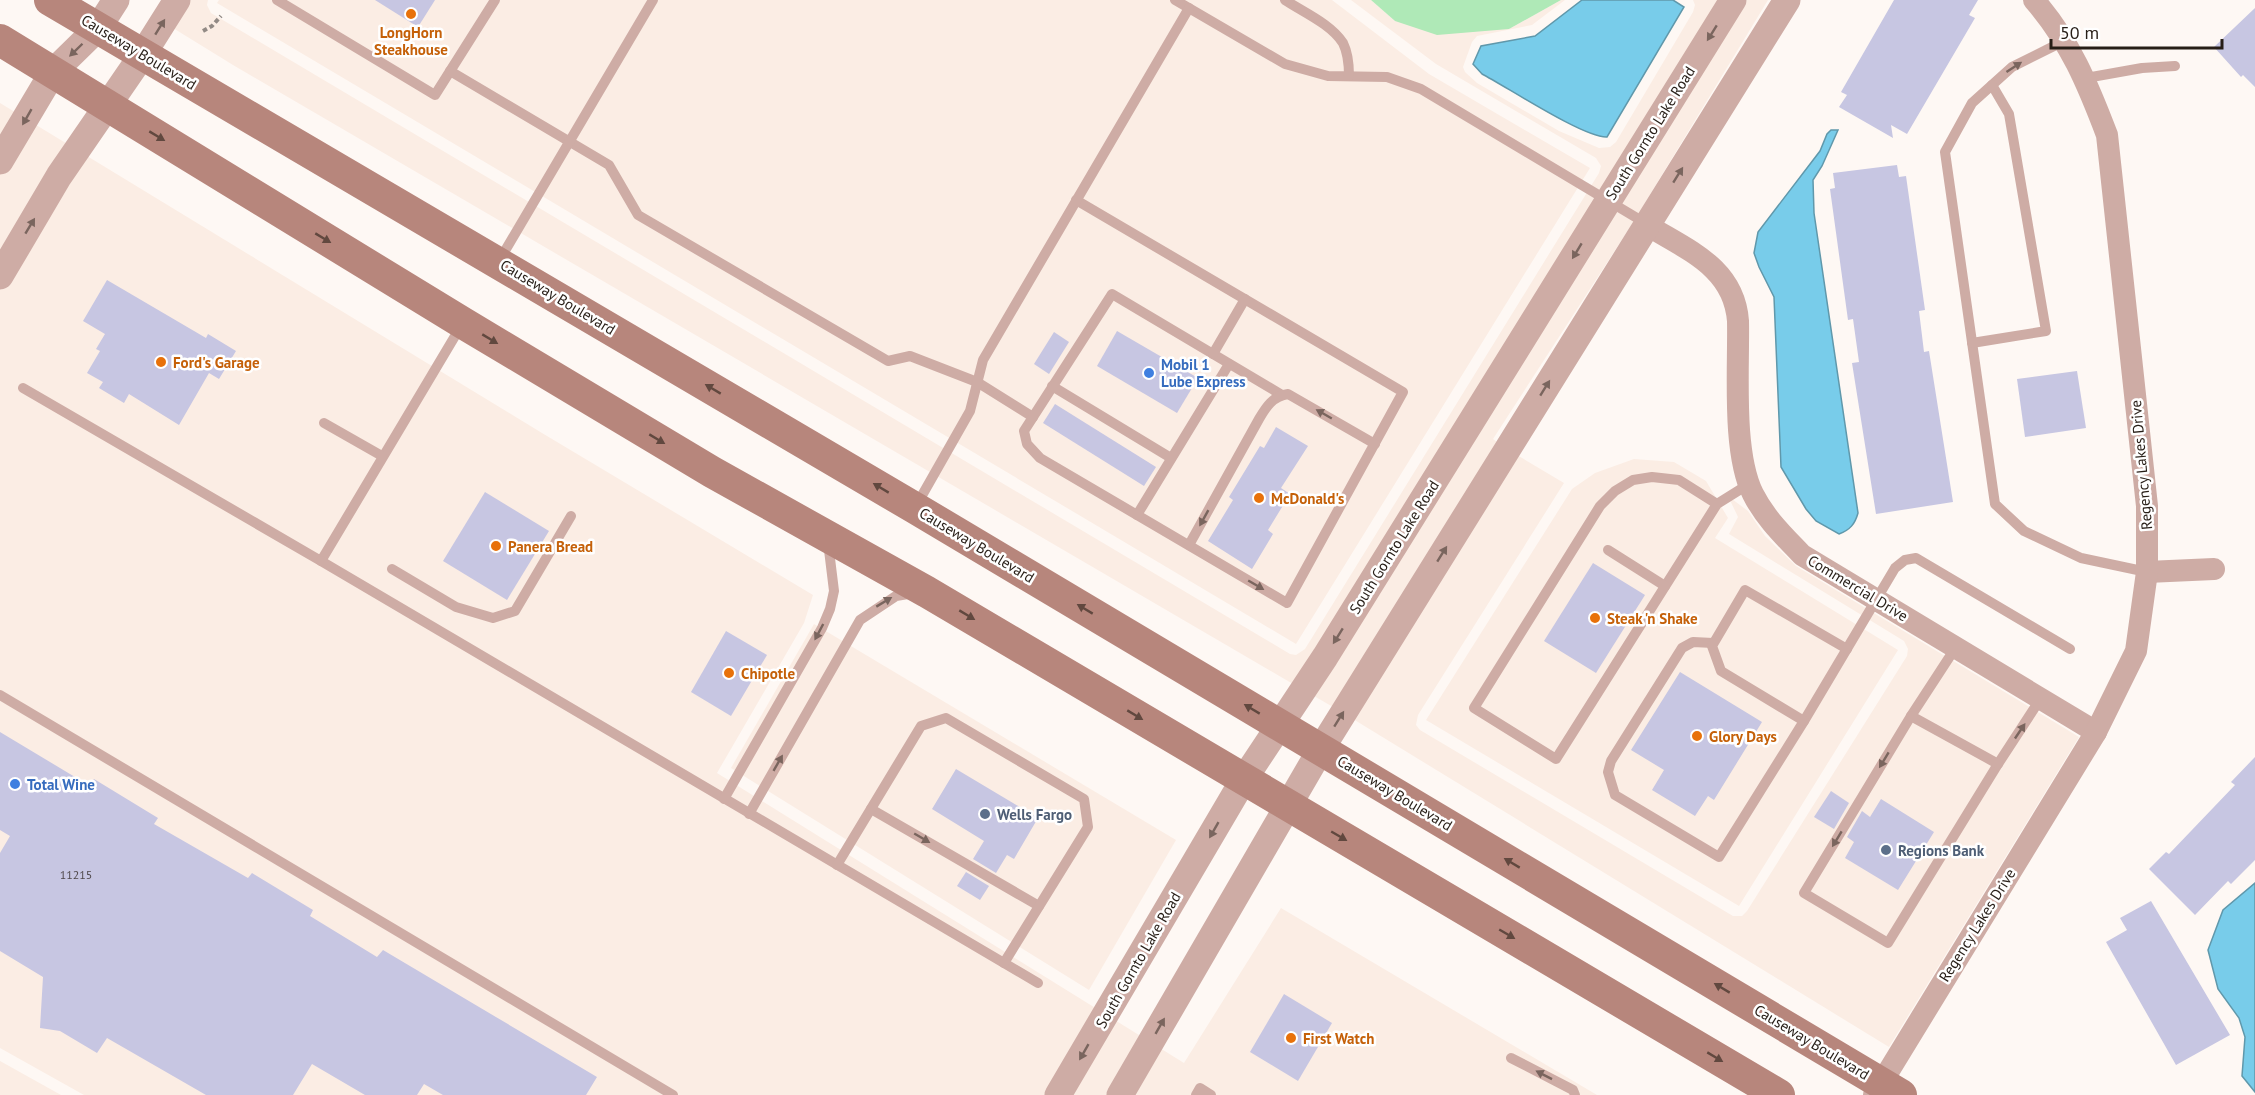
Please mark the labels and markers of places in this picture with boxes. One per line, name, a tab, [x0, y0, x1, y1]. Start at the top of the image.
marker: LongHorn Steakhouse	[404, 7, 418, 21]
place label: LongHorn Steakhouse	[374, 23, 448, 59]
place label: Ford's Garage	[173, 353, 260, 372]
marker: Ford's Garage	[154, 355, 168, 369]
place label: Mobil 1 Lube Express	[1161, 355, 1246, 391]
marker: Mobil 1 Lube Express	[1142, 366, 1156, 380]
place label: McDonald's	[1271, 489, 1344, 508]
marker: McDonald's	[1252, 491, 1266, 505]
place label: Panera Bread	[508, 537, 593, 556]
marker: Panera Bread	[489, 539, 503, 553]
place label: Steak 'n Shake	[1607, 609, 1698, 628]
marker: Steak 'n Shake	[1588, 611, 1602, 625]
place label: Chipotle	[741, 664, 795, 683]
marker: Chipotle	[722, 666, 736, 680]
place label: Glory Days	[1709, 727, 1777, 746]
marker: Glory Days	[1690, 729, 1704, 743]
place label: Total Wine	[27, 775, 95, 794]
marker: Total Wine	[8, 777, 22, 791]
place label: Wells Fargo	[997, 805, 1072, 824]
marker: Wells Fargo	[978, 807, 992, 821]
place label: Regions Bank	[1898, 841, 1985, 860]
marker: Regions Bank	[1879, 843, 1893, 857]
place label: First Watch	[1303, 1029, 1374, 1048]
marker: First Watch	[1284, 1031, 1298, 1045]

